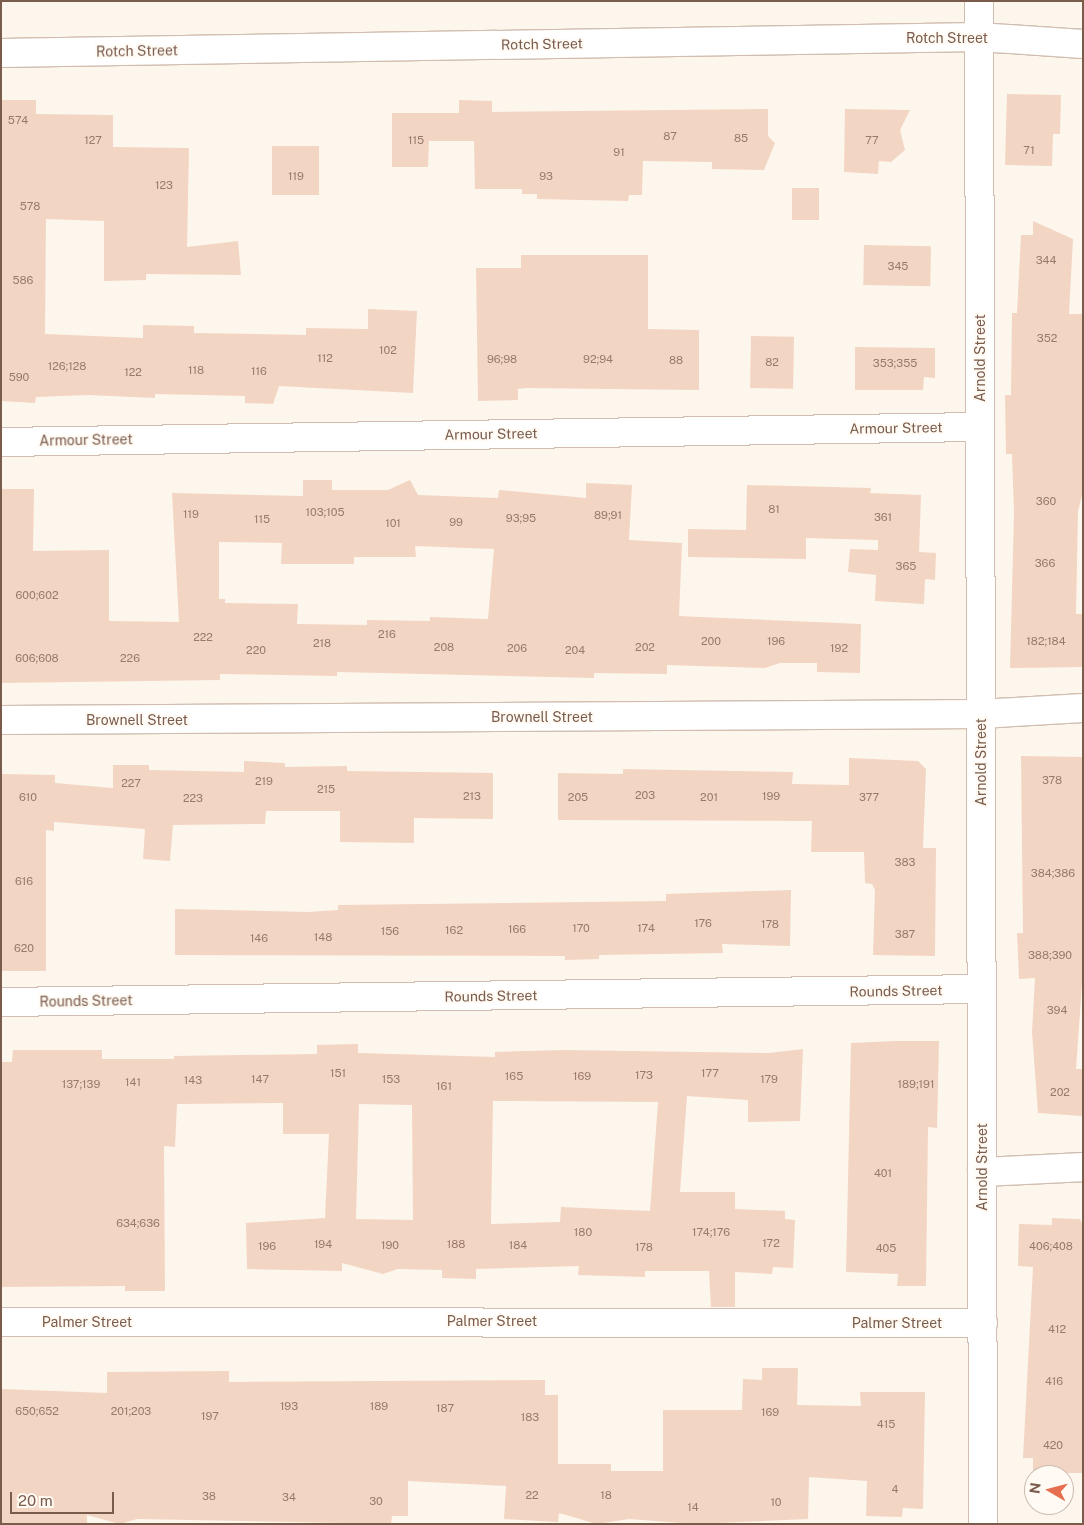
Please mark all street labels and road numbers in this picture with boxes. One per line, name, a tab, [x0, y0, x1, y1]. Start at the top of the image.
street label: Rotch Street	[906, 30, 988, 46]
street label: Rotch Street	[501, 35, 583, 53]
street label: Rotch Street	[96, 42, 178, 60]
street label: Arnold Street	[972, 314, 988, 402]
street label: Armour Street	[849, 419, 943, 437]
street label: Armour Street	[444, 425, 538, 443]
street label: Armour Street	[39, 431, 133, 449]
street label: Brownell Street	[491, 709, 593, 725]
street label: Brownell Street	[86, 712, 188, 728]
street label: Arnold Street	[973, 718, 989, 806]
street label: Rounds Street	[849, 982, 943, 1000]
street label: Rounds Street	[444, 987, 538, 1005]
street label: Rounds Street	[39, 992, 133, 1010]
street label: Arnold Street	[974, 1123, 990, 1211]
street label: Palmer Street	[447, 1313, 537, 1329]
street label: Palmer Street	[42, 1314, 132, 1330]
street label: Palmer Street	[852, 1315, 942, 1331]

